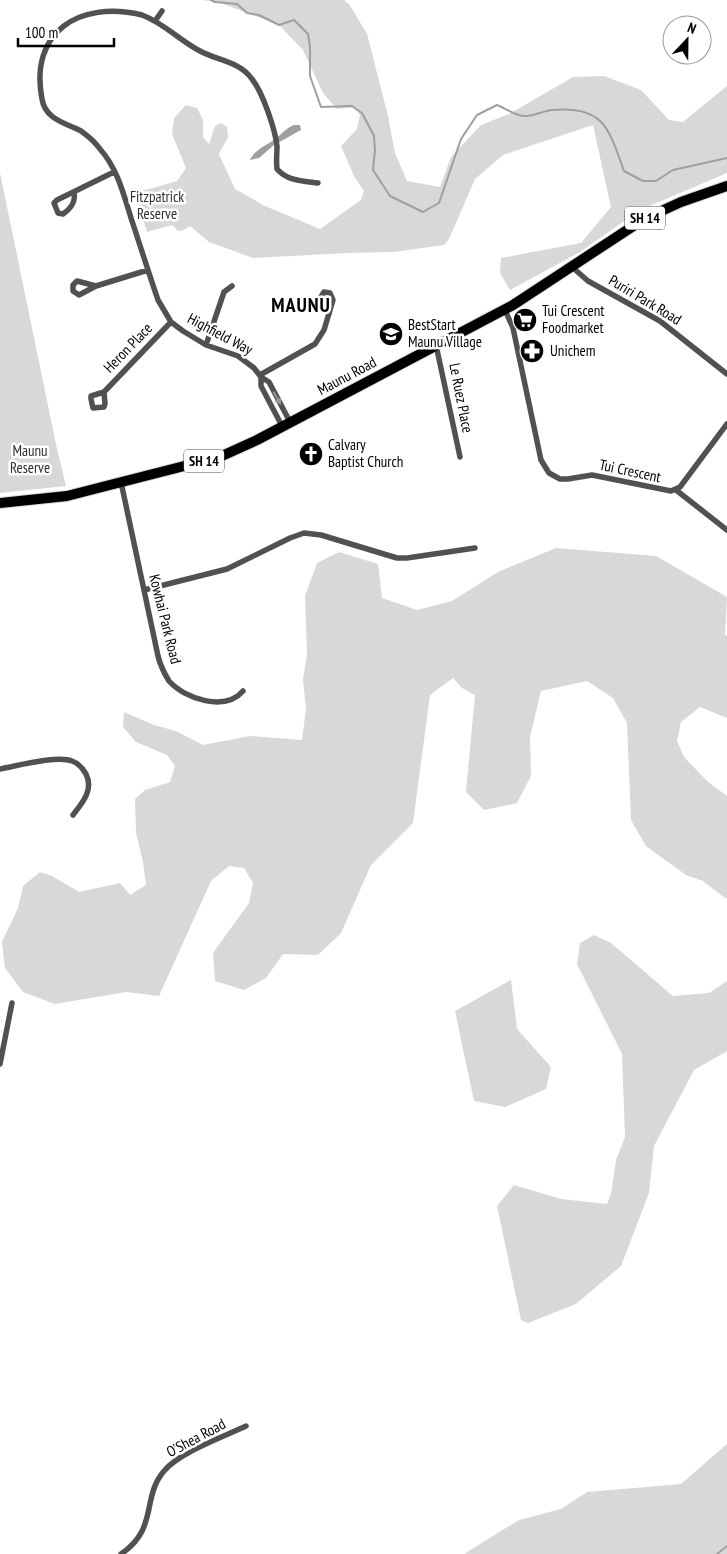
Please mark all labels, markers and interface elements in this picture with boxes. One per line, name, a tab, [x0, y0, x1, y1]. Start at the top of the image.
scale bar	[18, 15, 114, 47]
north arrow	[662, 15, 712, 65]
text: N	[685, 18, 699, 38]
text: 100 m	[25, 23, 58, 42]
park label: Fitzpatrick Reserve	[130, 187, 184, 223]
road number: SH 14	[625, 207, 665, 230]
street label: Puriri Park Road	[605, 270, 685, 329]
district label: MAUNU	[271, 292, 331, 318]
place label: Tui Crescent Foodmarket	[542, 301, 604, 337]
supermarket icon: Tui Crescent Foodmarket	[512, 307, 538, 333]
street label: Highfield Way	[184, 308, 256, 359]
place label: BestStart Maunu Village	[408, 315, 482, 351]
street label: Heron Place	[99, 319, 156, 377]
school or university icon: BestStart Maunu Village	[378, 321, 404, 347]
pharmacy icon: Unichem	[519, 338, 545, 364]
place label: Unichem	[550, 341, 596, 360]
street label: Maunu Road	[314, 352, 379, 399]
street label: Le Ruez Place	[445, 361, 478, 434]
one-way arrow	[273, 391, 282, 405]
place label: Calvary Baptist Church	[328, 435, 403, 471]
park label: Maunu Reserve	[10, 441, 50, 477]
church icon: Calvary Baptist Church	[298, 441, 324, 467]
road number: SH 14	[184, 450, 224, 472]
street label: Tui Crescent	[598, 455, 663, 486]
street label: Kowhai Park Road	[145, 572, 186, 666]
street label: O'Shea Road	[163, 1414, 229, 1461]

